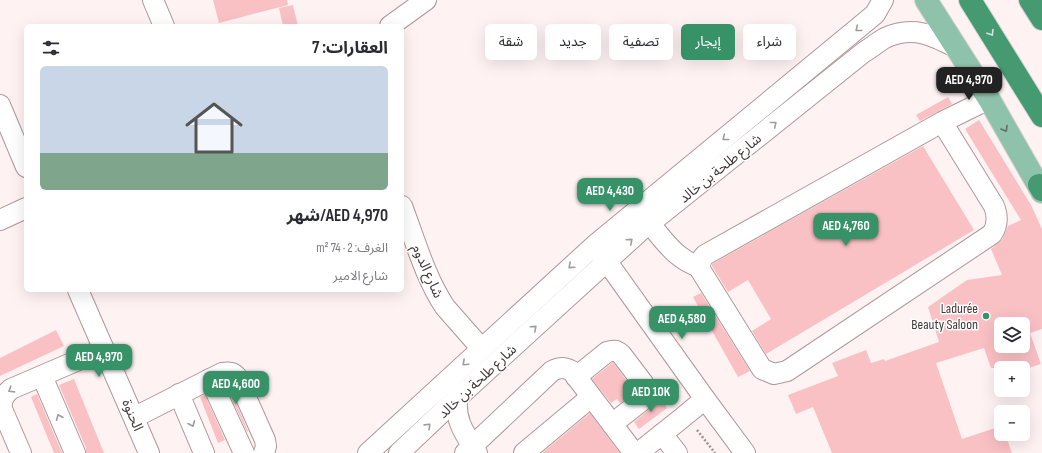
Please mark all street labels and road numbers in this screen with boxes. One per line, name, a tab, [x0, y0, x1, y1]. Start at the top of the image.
street label: شارع طلحة بن خالد	[676, 130, 766, 208]
street label: شارع الدوم	[406, 242, 447, 302]
street label: شارع طلحة بن خالد	[435, 341, 521, 423]
street label: الحنوة	[118, 397, 147, 434]

